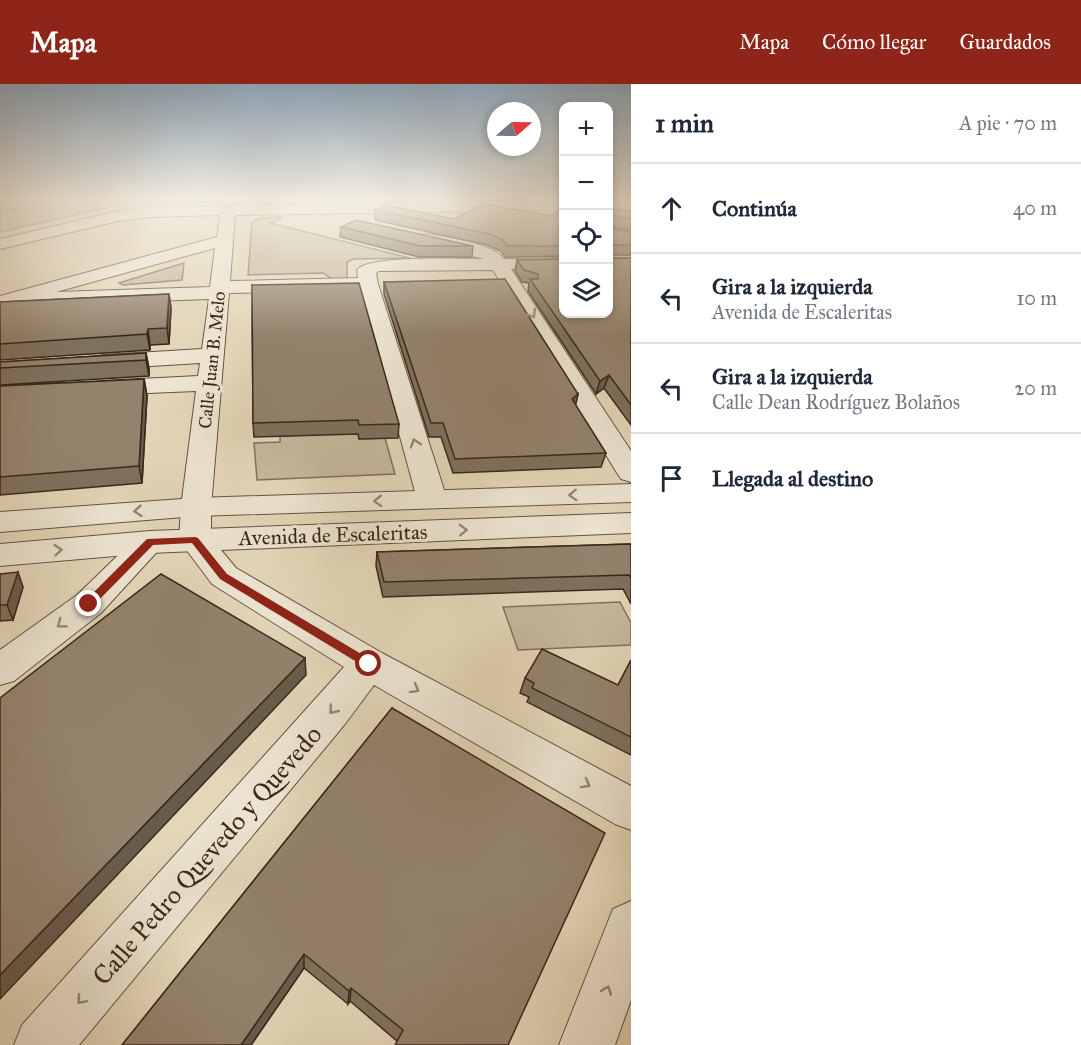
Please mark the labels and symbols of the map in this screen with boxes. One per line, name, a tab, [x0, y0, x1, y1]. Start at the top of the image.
north arrow	[487, 102, 541, 156]
street label: Calle Juan B. Melo	[194, 290, 231, 430]
one-way arrow	[524, 308, 536, 318]
one-way arrow	[410, 438, 422, 449]
one-way arrow	[568, 489, 577, 501]
one-way arrow	[373, 495, 382, 507]
one-way arrow	[133, 505, 142, 518]
street label: Avenida de Escaleritas	[237, 519, 428, 551]
one-way arrow	[458, 524, 467, 537]
one-way arrow	[54, 543, 63, 556]
route end	[75, 590, 101, 616]
one-way arrow	[57, 617, 68, 628]
route start	[355, 650, 381, 676]
one-way arrow	[409, 682, 419, 693]
one-way arrow	[329, 703, 340, 714]
street label: Calle Pedro Quevedo y Quevedo	[85, 719, 329, 991]
one-way arrow	[579, 777, 590, 788]
one-way arrow	[600, 985, 613, 996]
one-way arrow	[77, 993, 88, 1004]

